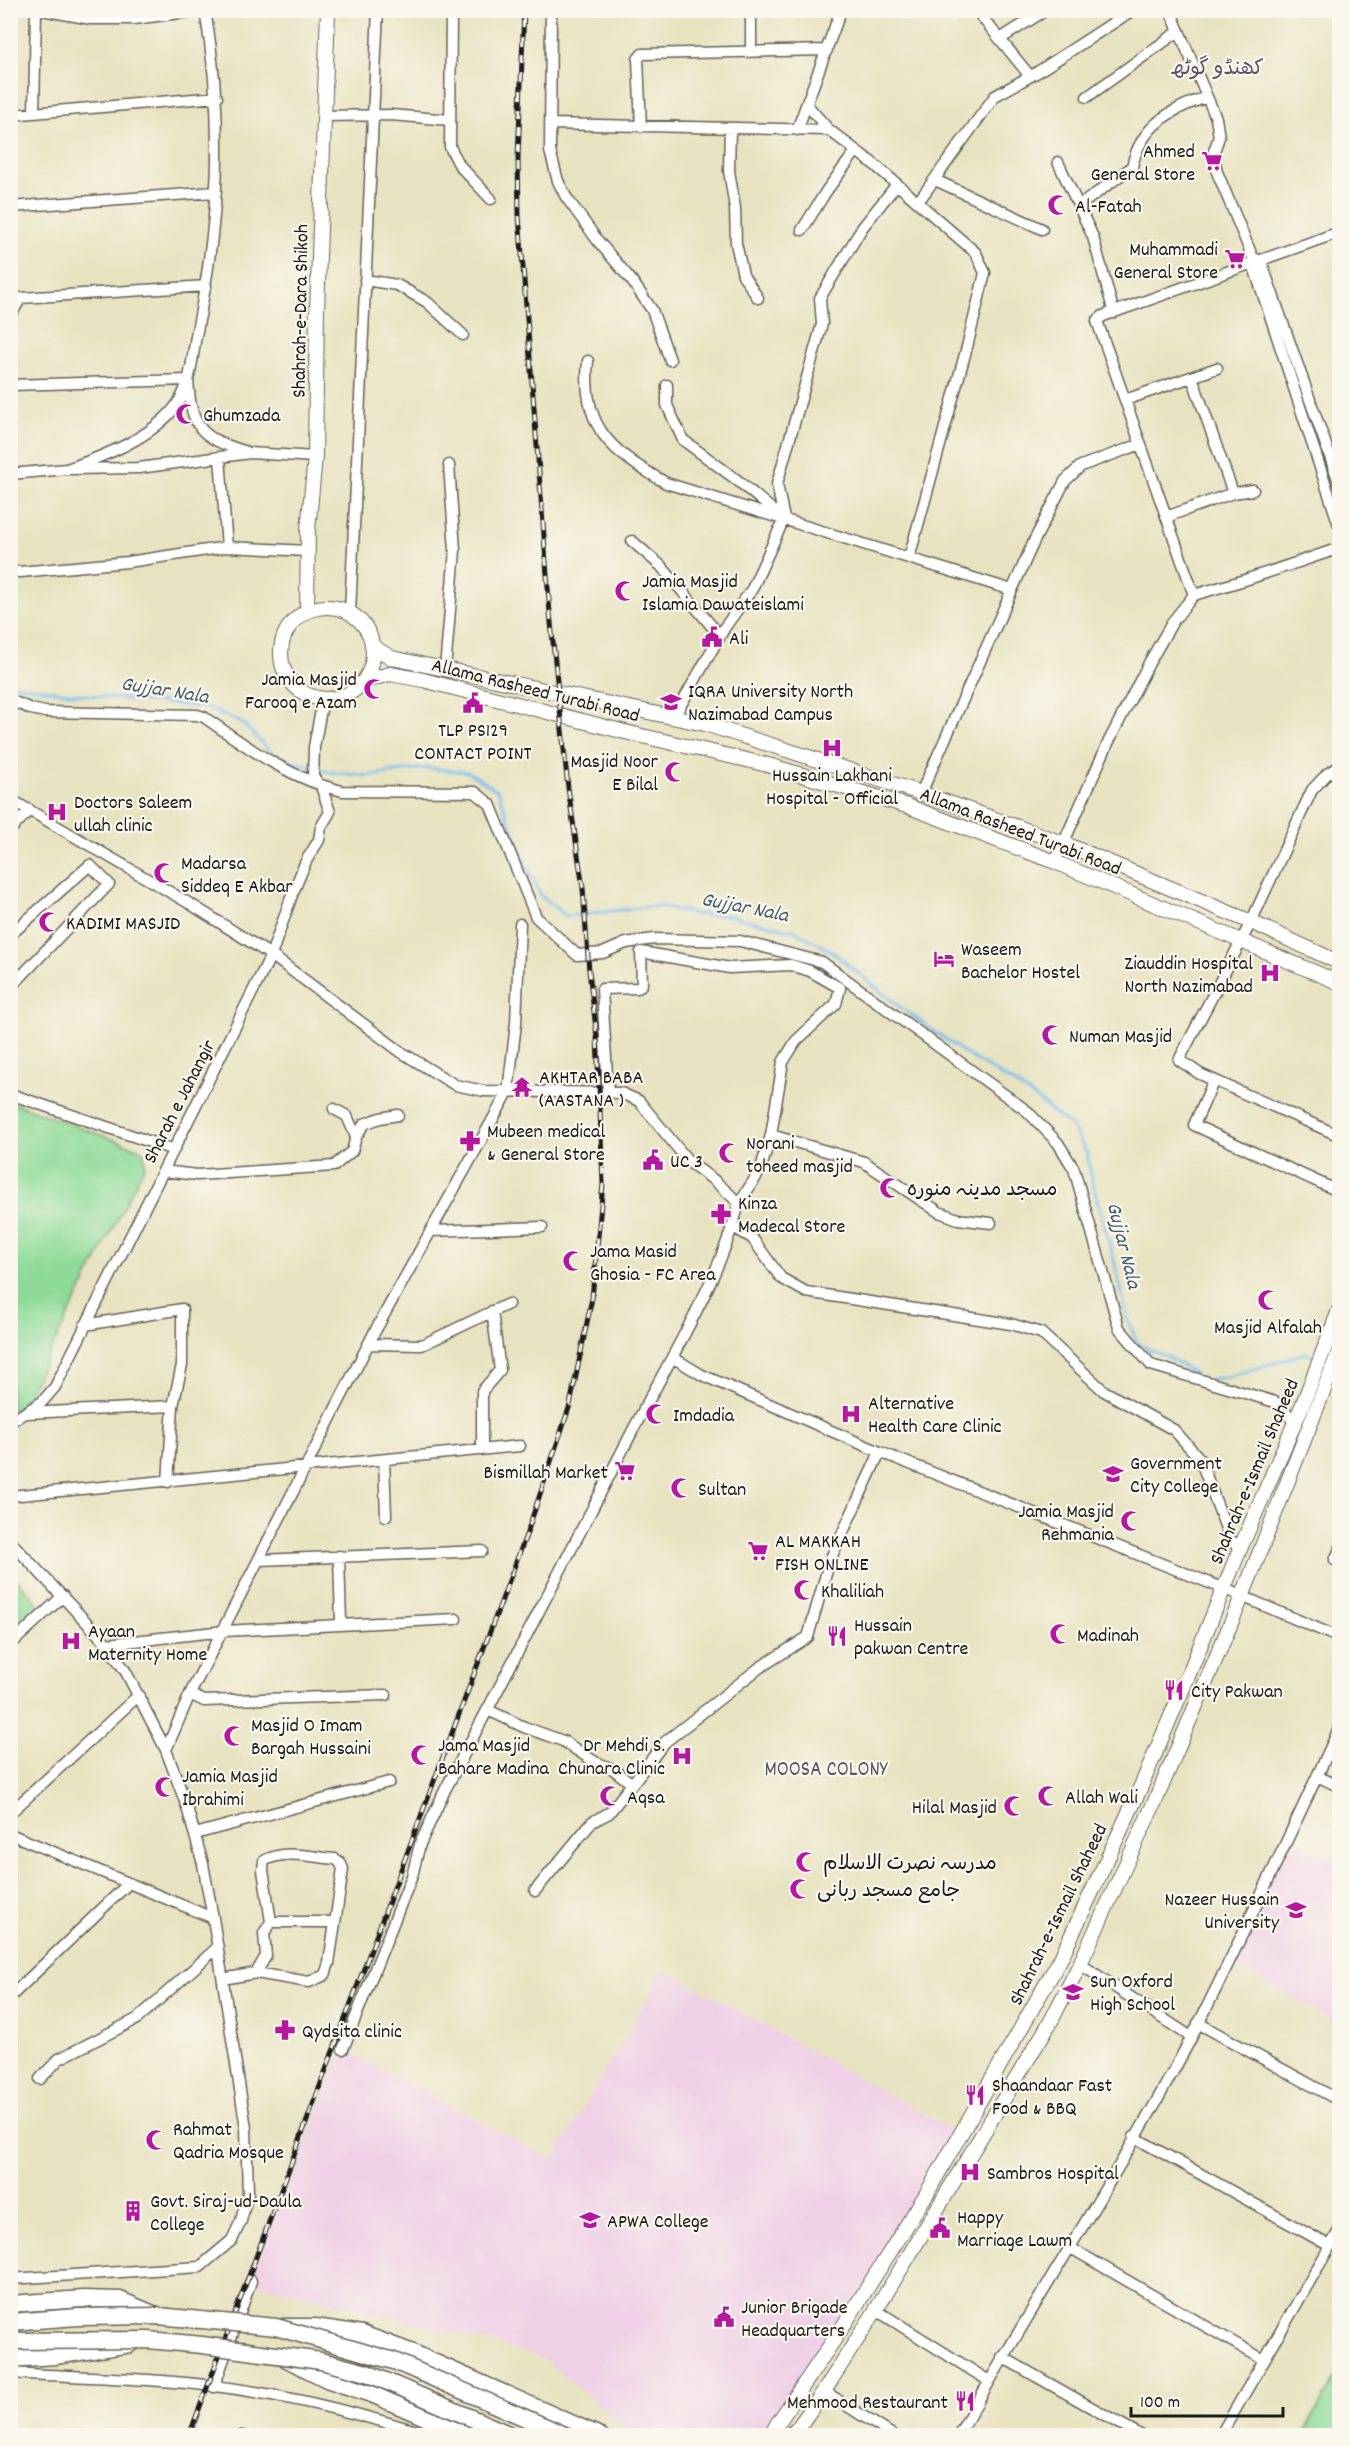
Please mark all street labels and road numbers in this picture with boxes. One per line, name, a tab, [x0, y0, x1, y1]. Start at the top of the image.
street label: Shahrah-e-Dara Shikoh	[286, 224, 318, 398]
street label: Allama Rasheed Turabi Road	[428, 653, 642, 731]
street label: Allama Rasheed Turabi Road	[915, 781, 1125, 884]
street label: Sharah e Jahangir	[137, 1035, 224, 1169]
street label: Shahrah-e-Ismail Shaheed	[1204, 1375, 1308, 1569]
street label: Shahrah-e-Ismail Shaheed	[1003, 1820, 1116, 2011]

